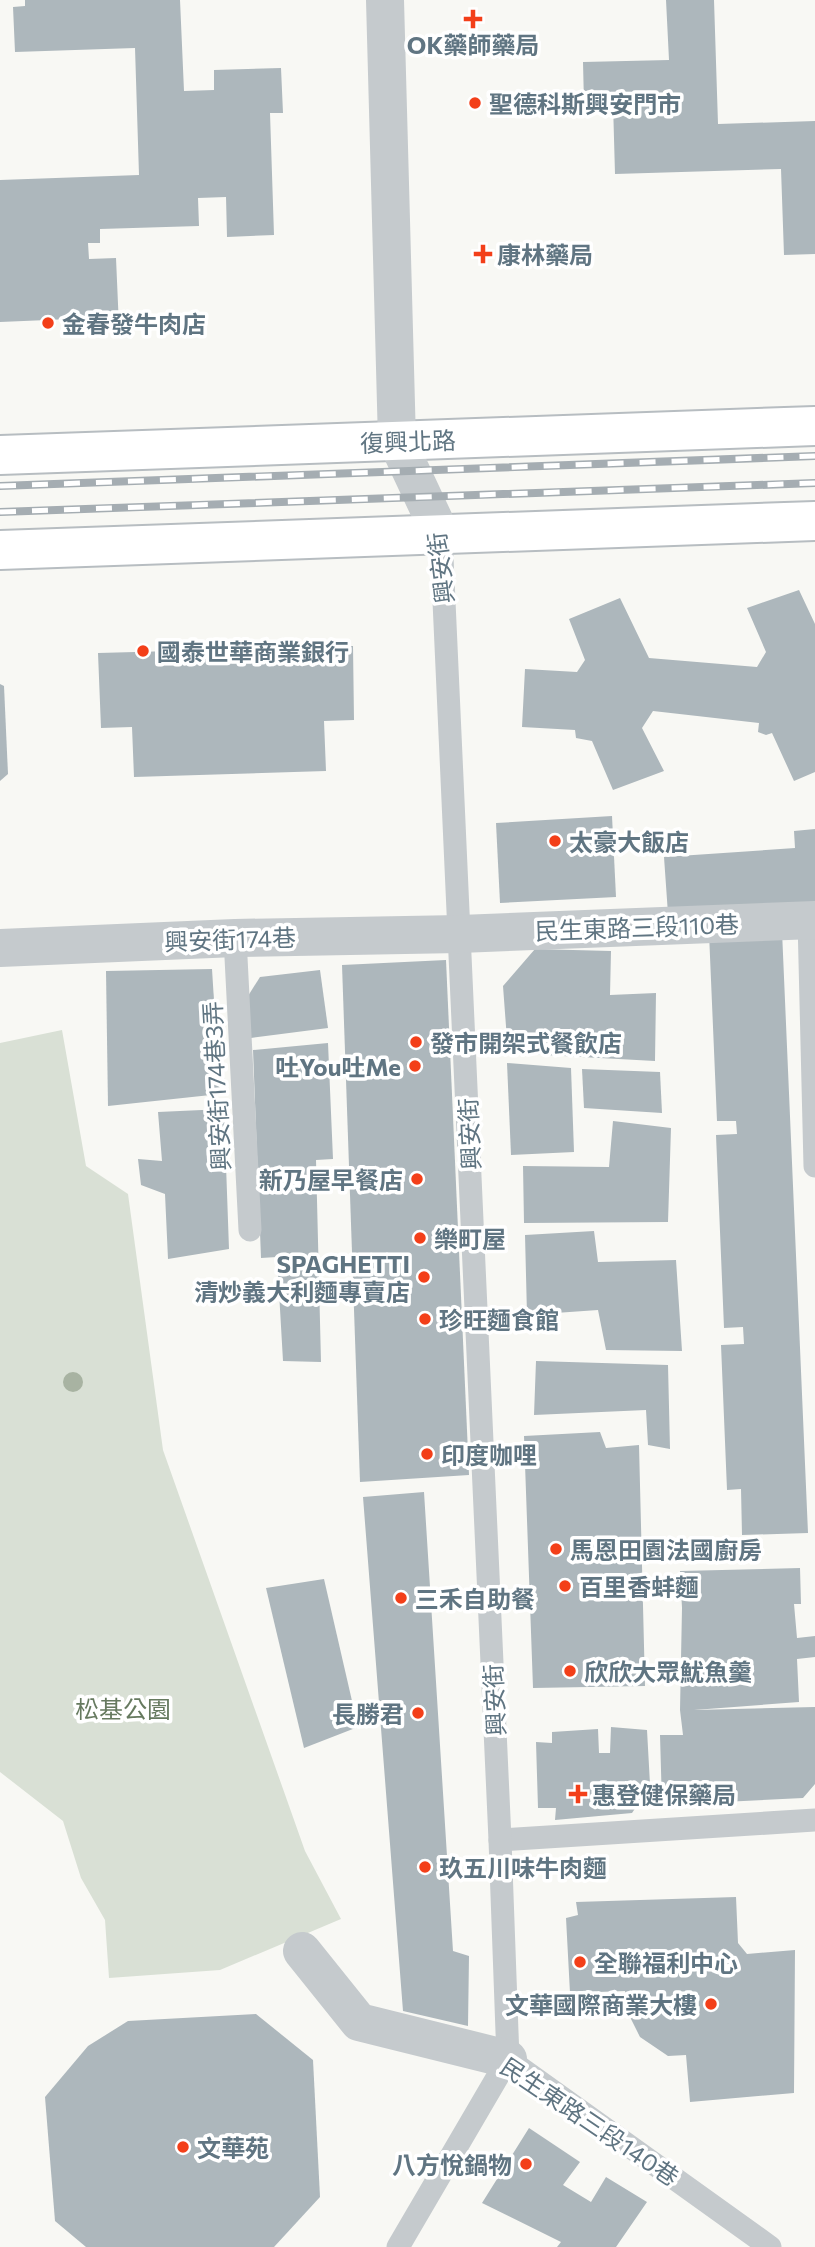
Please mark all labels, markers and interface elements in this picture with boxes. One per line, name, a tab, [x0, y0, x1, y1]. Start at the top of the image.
marker: OK藥師藥局	[465, 11, 481, 27]
place label: OK藥師藥局	[407, 30, 539, 59]
place label: 聖德科斯興安門市	[489, 89, 681, 118]
marker: 聖德科斯興安門市	[467, 95, 483, 111]
place label: 康林藥局	[497, 240, 593, 269]
marker: 康林藥局	[475, 246, 491, 262]
place label: 金春發牛肉店	[62, 309, 206, 338]
marker: 金春發牛肉店	[40, 315, 56, 331]
street label: 復興北路	[360, 425, 456, 457]
street label: 興安街	[421, 531, 459, 605]
place label: 國泰世華商業銀行	[157, 637, 349, 666]
marker: 國泰世華商業銀行	[135, 643, 151, 659]
place label: 太豪大飯店	[569, 827, 689, 856]
marker: 太豪大飯店	[547, 833, 563, 849]
street label: 民生東路三段110巷	[534, 909, 740, 945]
street label: 興安街174巷	[164, 922, 296, 956]
street label: 興安街174巷3弄	[197, 1001, 235, 1171]
place label: 發市開架式餐飲店	[430, 1028, 622, 1057]
marker: 發市開架式餐飲店	[408, 1034, 424, 1050]
place label: 吐You吐Me	[275, 1052, 401, 1081]
marker: 吐You吐Me	[407, 1058, 423, 1074]
street label: 興安街	[453, 1097, 485, 1171]
place label: 新乃屋早餐店	[259, 1165, 403, 1194]
marker: 新乃屋早餐店	[409, 1171, 425, 1187]
place label: 樂町屋	[434, 1224, 506, 1253]
marker: 樂町屋	[412, 1230, 428, 1246]
place label: SPAGHETTI 清炒義大利麵專賣店	[194, 1249, 410, 1306]
marker: SPAGHETTI 清炒義大利麵專賣店	[416, 1269, 432, 1285]
place label: 珍旺麵食館	[439, 1305, 559, 1334]
marker: 珍旺麵食館	[417, 1311, 433, 1327]
place label: 印度咖哩	[441, 1440, 537, 1469]
marker: 印度咖哩	[419, 1446, 435, 1462]
place label: 馬恩田園法國廚房	[570, 1535, 762, 1564]
marker: 馬恩田園法國廚房	[548, 1541, 564, 1557]
place label: 百里香蚌麵	[579, 1572, 699, 1601]
marker: 百里香蚌麵	[557, 1578, 573, 1594]
place label: 三禾自助餐	[415, 1584, 535, 1613]
marker: 三禾自助餐	[393, 1590, 409, 1606]
place label: 欣欣大眾魷魚羹	[584, 1657, 752, 1686]
street label: 興安街	[478, 1663, 510, 1737]
marker: 欣欣大眾魷魚羹	[562, 1663, 578, 1679]
park label: 松基公園	[75, 1694, 171, 1723]
place label: 長勝君	[332, 1699, 404, 1728]
marker: 長勝君	[410, 1705, 426, 1721]
place label: 惠登健保藥局	[592, 1780, 736, 1809]
marker: 惠登健保藥局	[570, 1786, 586, 1802]
place label: 玖五川味牛肉麵	[439, 1853, 607, 1882]
marker: 玖五川味牛肉麵	[417, 1859, 433, 1875]
place label: 全聯福利中心	[594, 1948, 738, 1977]
marker: 全聯福利中心	[572, 1954, 588, 1970]
place label: 文華國際商業大樓	[505, 1990, 697, 2019]
marker: 文華國際商業大樓	[703, 1996, 719, 2012]
street label: 民生東路三段140巷	[496, 2051, 684, 2191]
place label: 文華苑	[197, 2133, 269, 2162]
marker: 文華苑	[175, 2139, 191, 2155]
place label: 八方悅鍋物	[392, 2150, 512, 2179]
marker: 八方悅鍋物	[518, 2156, 534, 2172]

